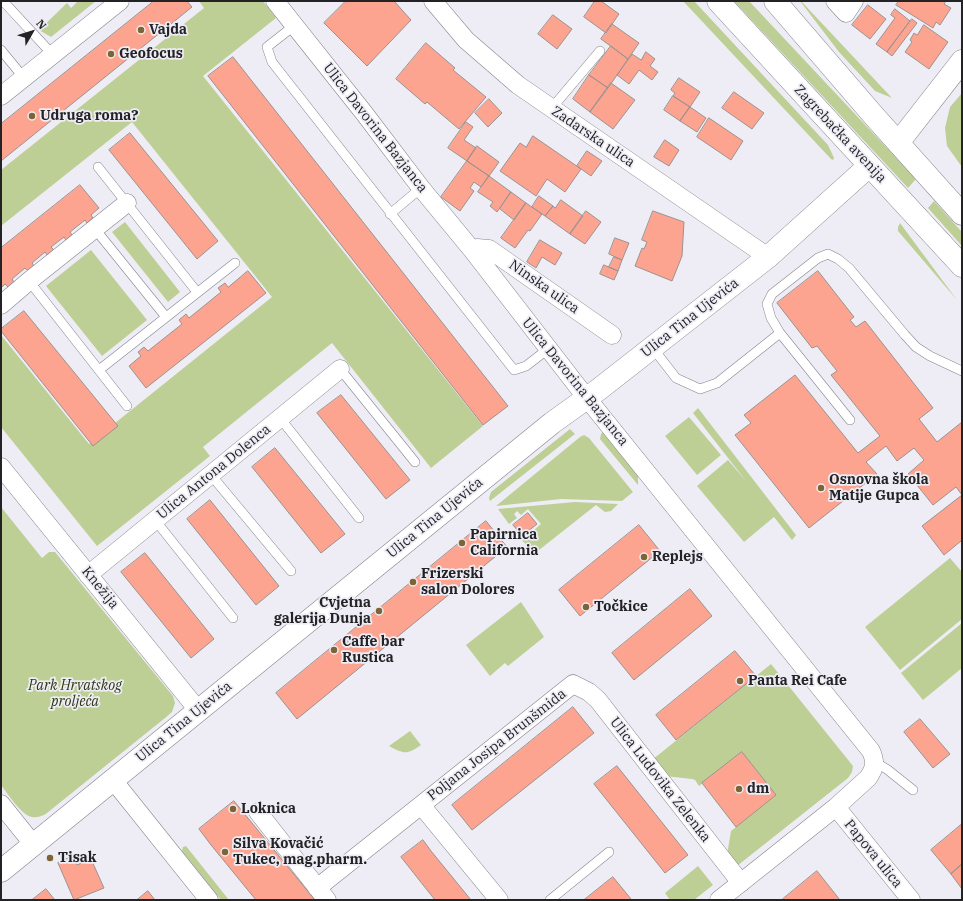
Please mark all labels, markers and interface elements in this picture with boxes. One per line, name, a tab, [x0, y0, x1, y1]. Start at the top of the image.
north arrow	[12, 12, 52, 52]
text: N	[33, 17, 49, 32]
place label: Vajda	[149, 22, 187, 38]
marker: Vajda	[136, 25, 146, 35]
place label: Geofocus	[119, 46, 183, 62]
marker: Geofocus	[106, 49, 116, 59]
street label: Ulica Davorina Bazjanca	[319, 60, 431, 196]
street label: Zagrebačka avenija	[790, 82, 890, 186]
street label: Zadarska ulica	[548, 103, 638, 171]
place label: Udruga roma?	[40, 108, 139, 124]
marker: Udruga roma?	[27, 111, 37, 121]
street label: Ninska ulica	[505, 257, 583, 317]
street label: Ulica Tina Ujevića	[638, 275, 742, 361]
street label: Ulica Davorina Bazjanca	[518, 315, 632, 449]
street label: Ulica Antona Dolenca	[154, 421, 274, 523]
place label: Osnovna škola Matije Gupca	[829, 472, 929, 504]
street label: Ulica Tina Ujevića	[383, 474, 487, 562]
marker: Osnovna škola Matije Gupca	[816, 483, 826, 493]
place label: Papirnica California	[470, 527, 538, 560]
marker: Papirnica California	[457, 538, 467, 548]
place label: Replejs	[652, 549, 703, 565]
marker: Replejs	[639, 552, 649, 562]
street label: Knežija	[78, 563, 122, 613]
place label: Frizerski salon Dolores	[421, 566, 515, 598]
marker: Frizerski salon Dolores	[408, 577, 418, 587]
place label: Cvjetna galerija Dunja	[274, 595, 371, 628]
place label: Točkice	[594, 599, 648, 615]
marker: Točkice	[581, 602, 591, 612]
marker: Cvjetna galerija Dunja	[374, 606, 384, 616]
place label: Caffe bar Rustica	[342, 634, 405, 666]
marker: Caffe bar Rustica	[329, 645, 339, 655]
place label: Panta Rei Cafe	[748, 673, 847, 689]
marker: Panta Rei Cafe	[735, 676, 745, 686]
park label: Park Hrvatskog proljeća	[28, 678, 122, 710]
street label: Ulica Tina Ujevića	[132, 678, 236, 766]
street label: Poljana Josipa Brunšmida	[424, 686, 570, 804]
street label: Ulica Ludovika Zelenka	[606, 714, 714, 846]
place label: dm	[747, 781, 769, 797]
marker: dm	[734, 784, 744, 794]
place label: Loknica	[241, 801, 296, 817]
marker: Loknica	[228, 804, 238, 814]
street label: Papova ulica	[840, 816, 906, 892]
place label: Silva Kovačić Tukec, mag.pharm.	[233, 836, 367, 868]
marker: Silva Kovačić Tukec, mag.pharm.	[220, 847, 230, 857]
place label: Tisak	[58, 850, 96, 866]
marker: Tisak	[45, 853, 55, 863]

